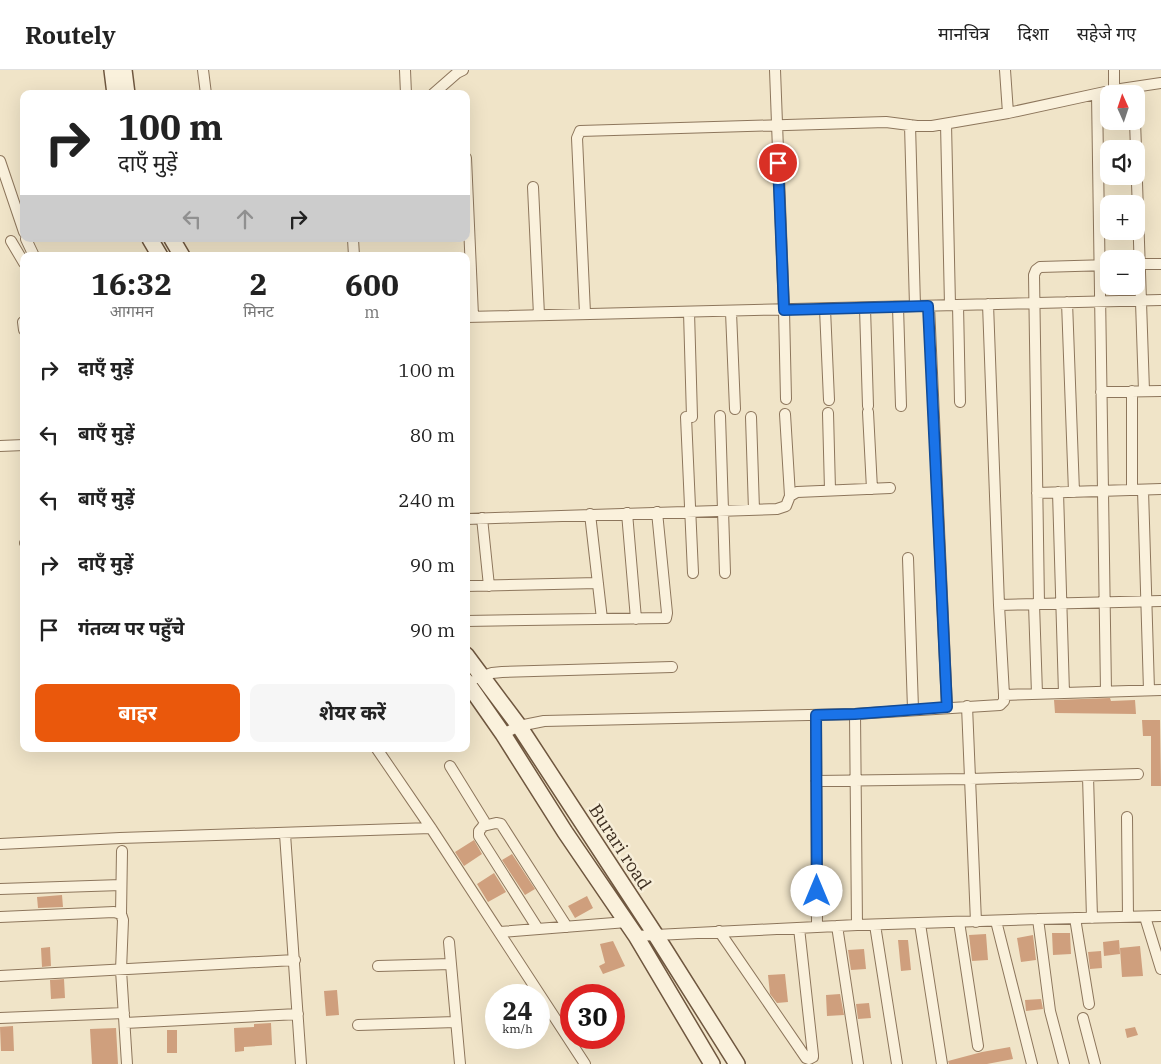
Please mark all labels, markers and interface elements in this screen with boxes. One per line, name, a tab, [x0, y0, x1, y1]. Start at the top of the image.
text: Routely	[25, 19, 116, 51]
text: मानचित्र	[938, 22, 990, 45]
text: दिशा	[1018, 22, 1049, 45]
text: सहेजे गए	[1077, 22, 1136, 45]
north arrow	[1100, 85, 1145, 130]
map controls	[1100, 85, 1145, 295]
text: 100 m	[118, 104, 223, 150]
icon: right	[35, 110, 100, 175]
button: sound	[1100, 140, 1145, 185]
pin	[757, 142, 799, 184]
text: दाएँ मुड़ें	[118, 148, 178, 177]
icon: arrive	[764, 149, 792, 177]
button: +	[1100, 195, 1145, 240]
icon: left	[178, 205, 206, 233]
icon: ahead	[231, 205, 259, 233]
icon: right	[284, 205, 312, 233]
button: −	[1100, 250, 1145, 295]
text: 16:32	[91, 264, 172, 303]
text: 2	[250, 264, 268, 303]
text: 600	[345, 265, 399, 304]
text: आगमन	[110, 301, 154, 321]
text: मिनट	[243, 301, 274, 321]
text: m	[364, 302, 380, 322]
icon: right	[35, 356, 63, 384]
text: दाएँ मुड़ें	[78, 356, 133, 380]
text: 100 m	[398, 358, 455, 382]
icon: left	[35, 421, 63, 449]
text: बाएँ मुड़ें	[78, 421, 135, 445]
text: 80 m	[410, 423, 455, 447]
icon: left	[35, 486, 63, 514]
text: बाएँ मुड़ें	[78, 486, 135, 510]
text: 240 m	[398, 488, 455, 512]
icon: right	[35, 551, 63, 579]
text: दाएँ मुड़ें	[78, 551, 133, 575]
text: 90 m	[410, 553, 455, 577]
icon: arrive	[35, 616, 63, 644]
text: गंतव्य पर पहुँचे	[78, 616, 185, 640]
text: 90 m	[410, 618, 455, 642]
button: बाहर	[35, 684, 240, 742]
button: शेयर करें	[250, 684, 455, 742]
street label: Burari road	[584, 799, 657, 894]
position arrow	[790, 864, 842, 916]
speed limit sign: 30	[560, 984, 625, 1049]
text: 24	[502, 994, 533, 1027]
text: km/h	[502, 1021, 533, 1036]

